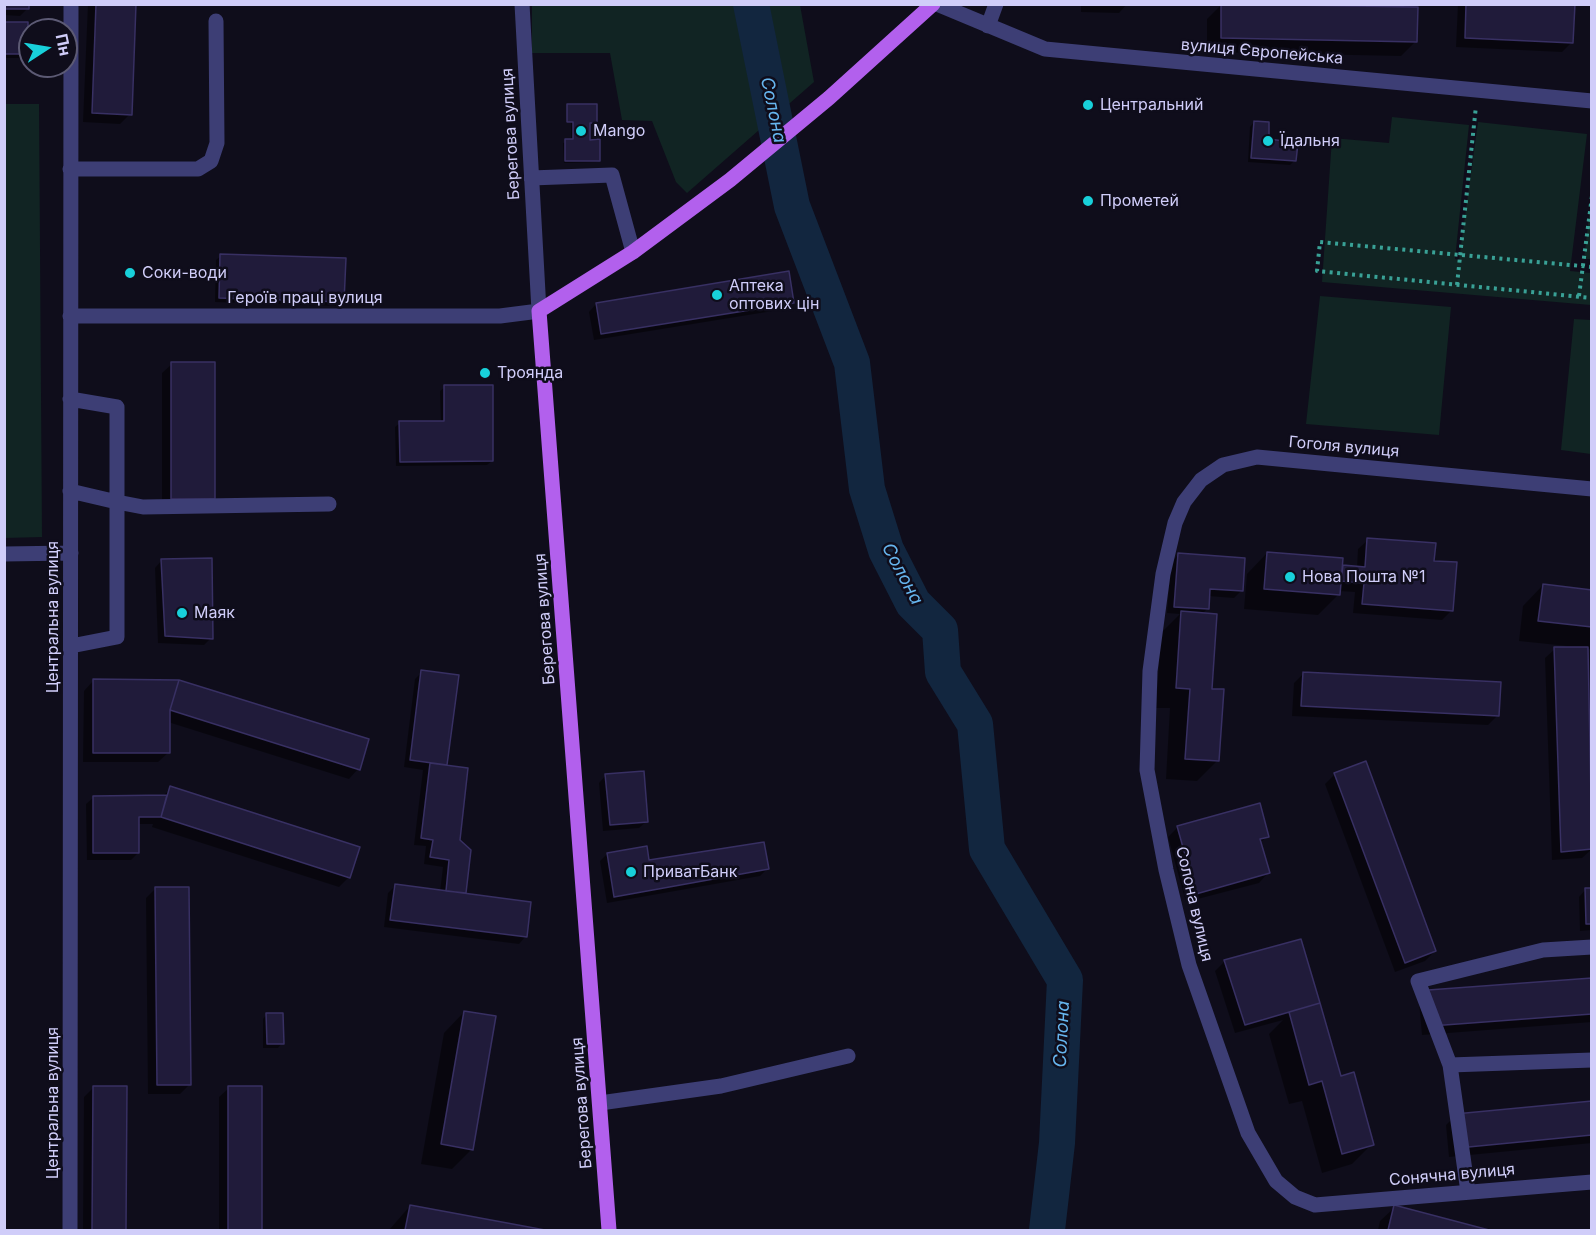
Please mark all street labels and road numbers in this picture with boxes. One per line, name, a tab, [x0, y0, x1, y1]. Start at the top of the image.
street label: вулиця Європейська	[1180, 35, 1344, 69]
street label: Берегова вулиця	[498, 68, 524, 200]
street label: Героїв праці вулиця	[227, 288, 383, 308]
street label: Гоголя вулиця	[1288, 433, 1400, 461]
street label: Центральна вулиця	[43, 541, 63, 693]
street label: Берегова вулиця	[531, 552, 559, 686]
street label: Солона вулиця	[1171, 845, 1217, 963]
street label: Центральна вулиця	[43, 1027, 63, 1179]
street label: Берегова вулиця	[568, 1036, 596, 1170]
street label: Сонячна вулиця	[1388, 1160, 1516, 1190]

